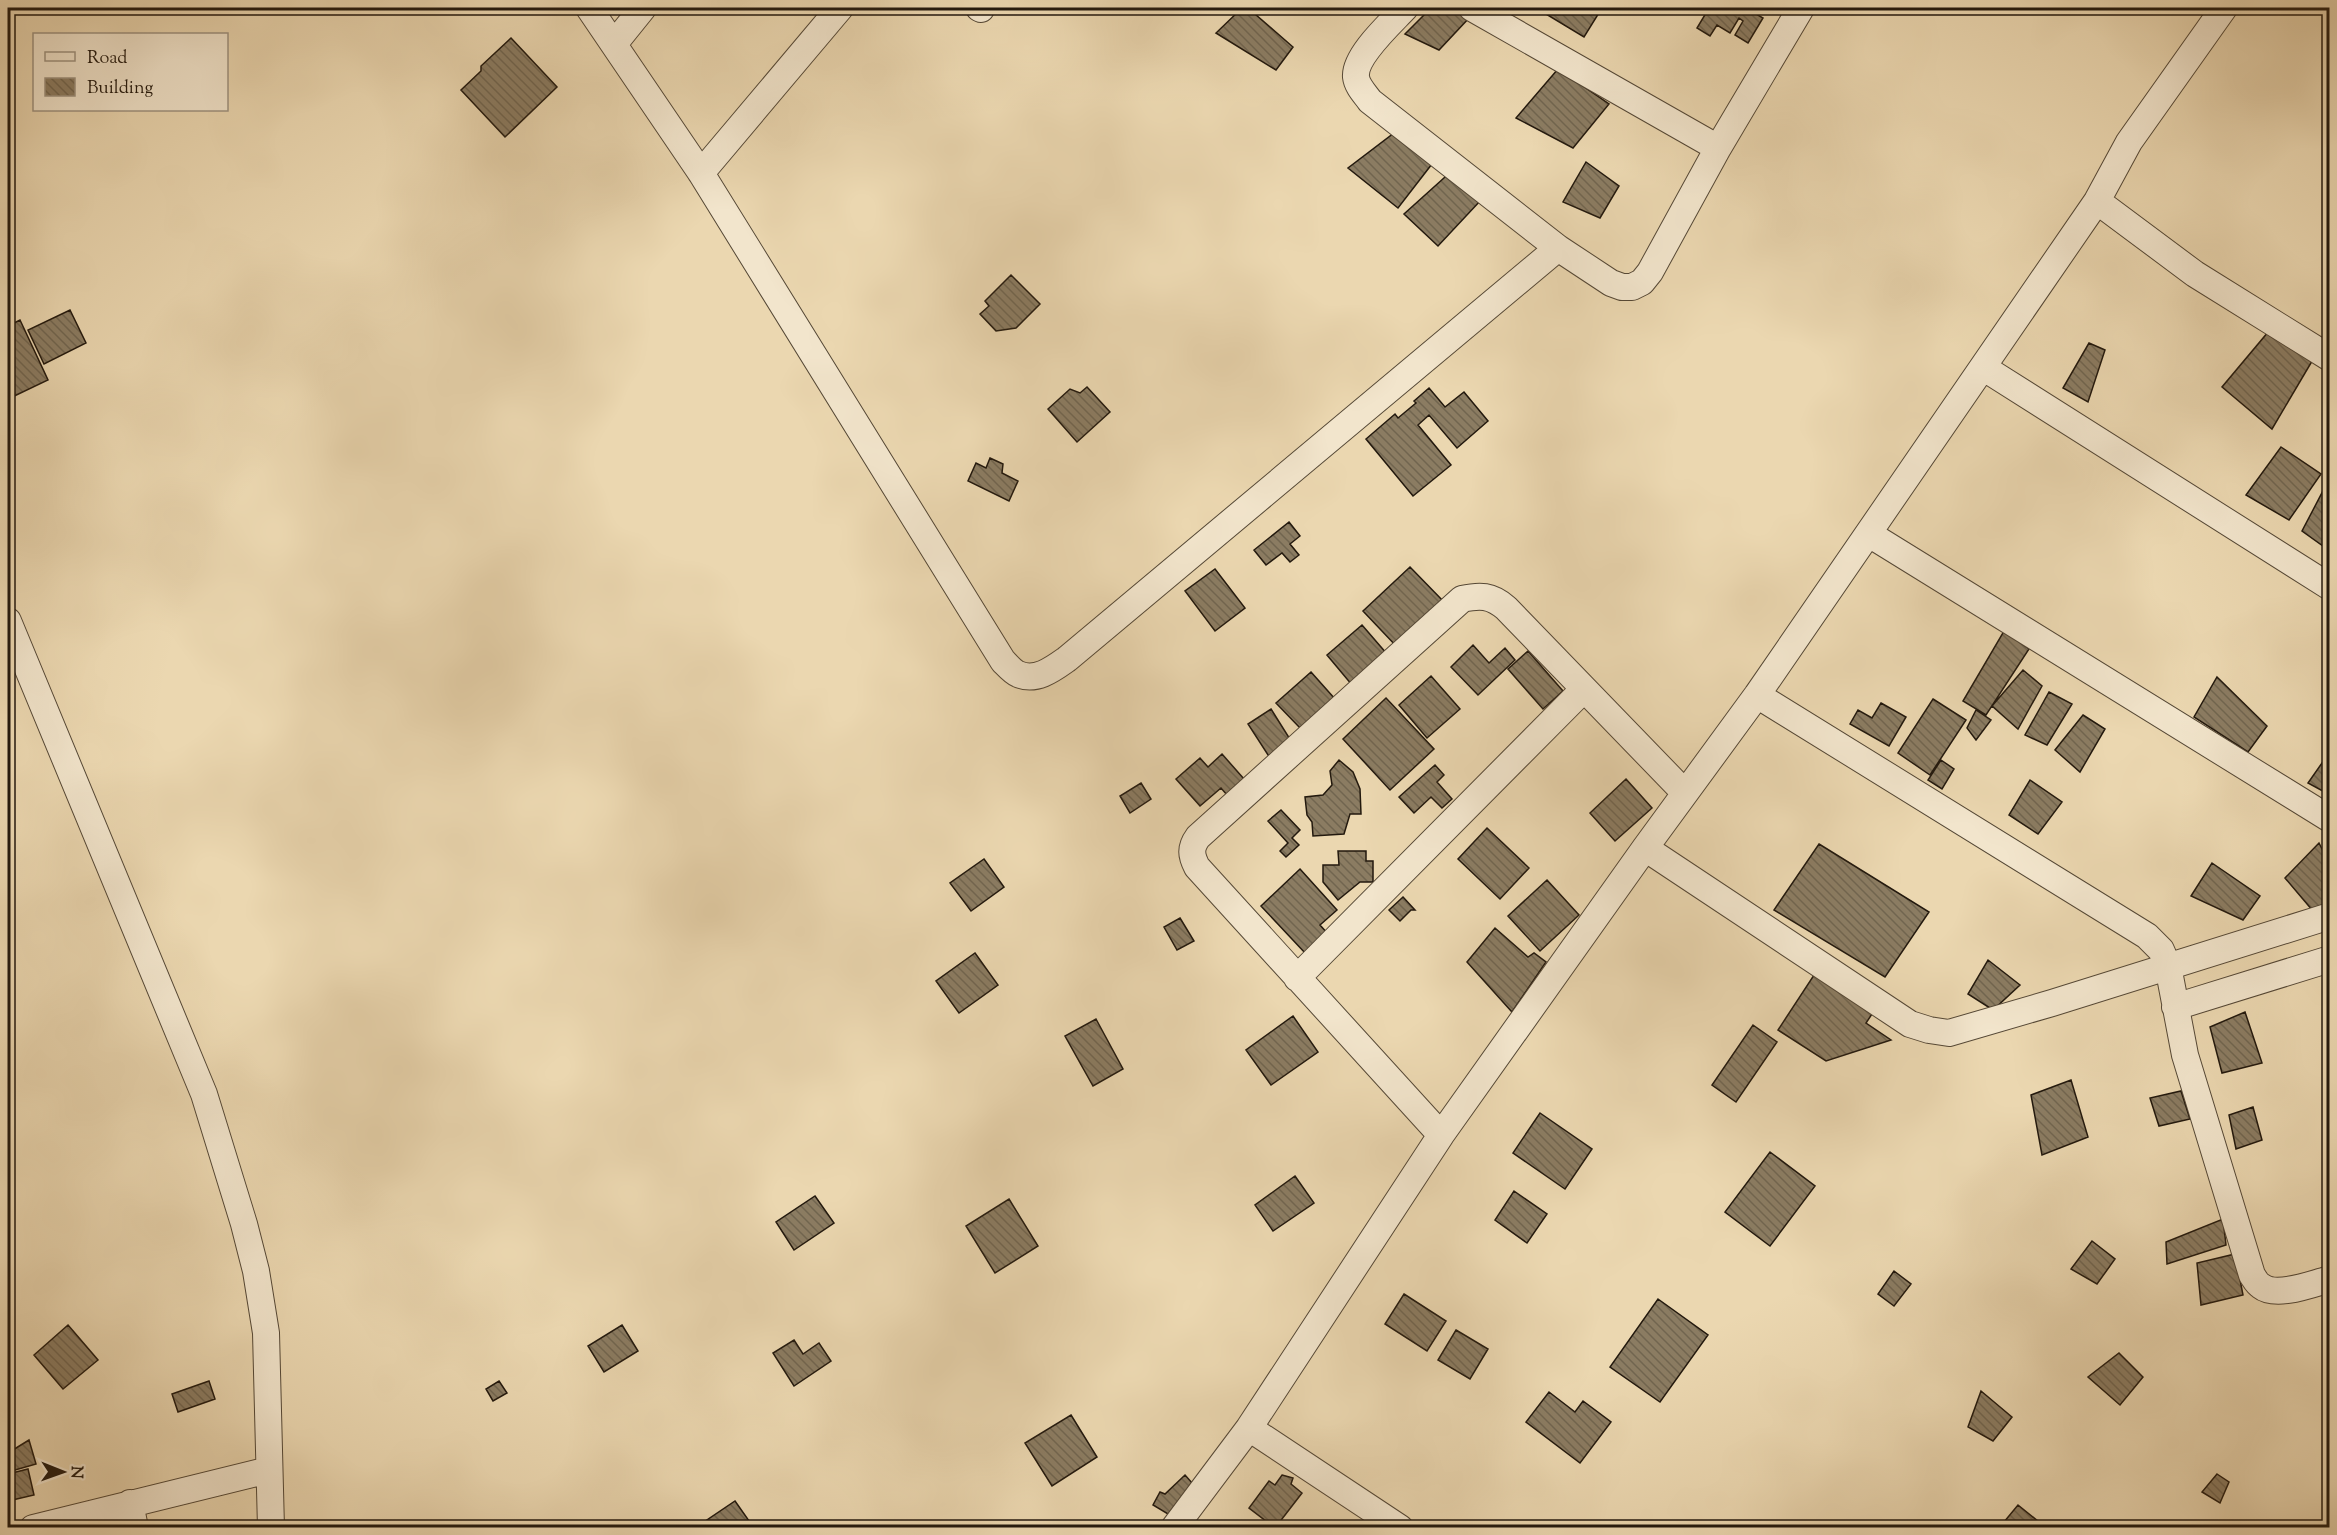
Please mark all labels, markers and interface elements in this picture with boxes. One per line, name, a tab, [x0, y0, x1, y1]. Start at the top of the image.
legend	[33, 33, 228, 111]
text: Road	[87, 46, 127, 72]
text: Building	[87, 76, 153, 102]
north arrow	[33, 1442, 93, 1502]
text: N	[64, 1466, 87, 1479]

